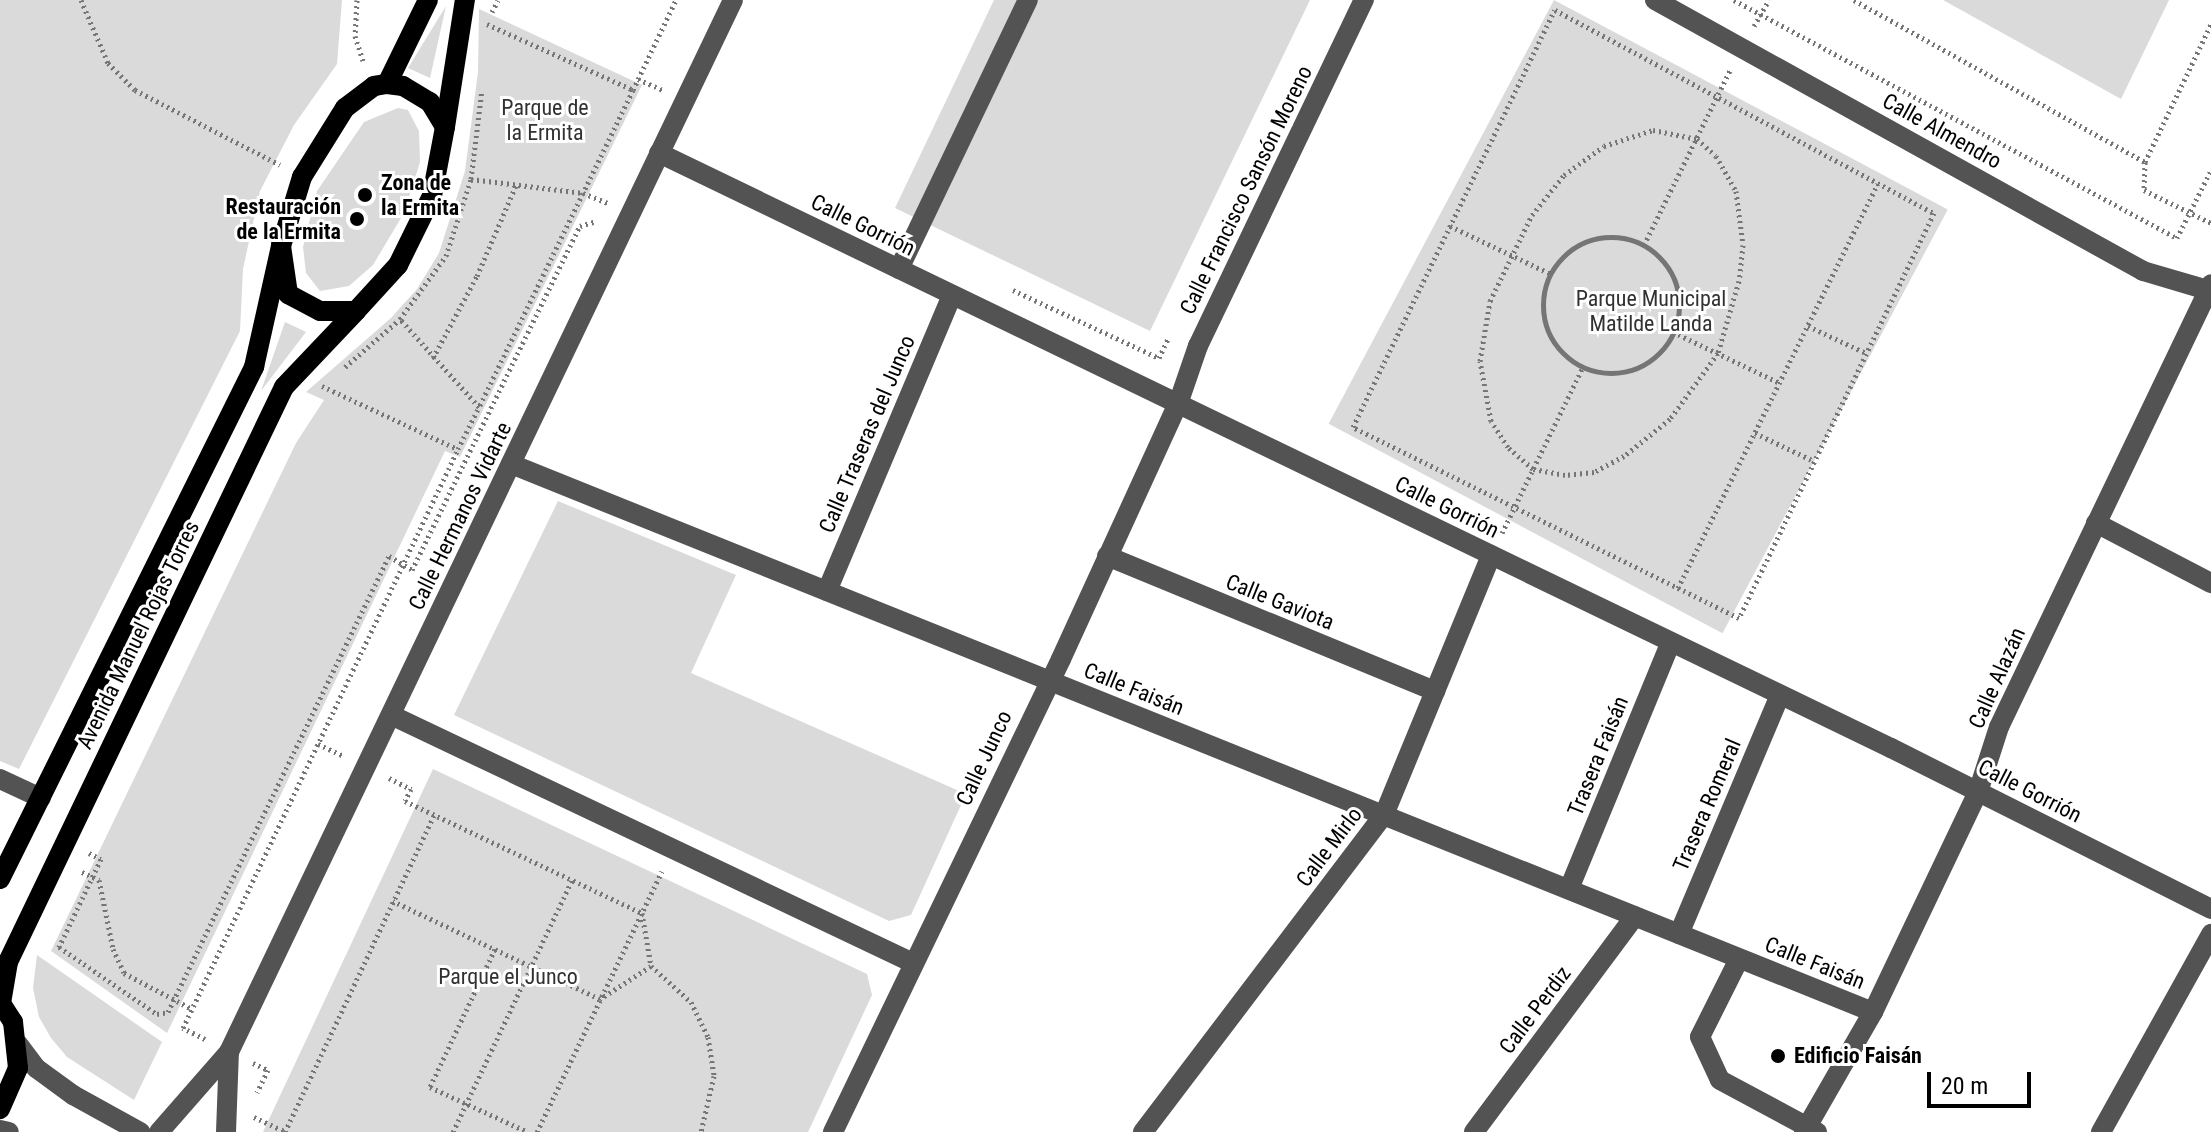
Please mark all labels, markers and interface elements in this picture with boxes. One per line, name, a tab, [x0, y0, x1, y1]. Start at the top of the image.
street label: Calle Francisco Sansón Moreno	[1174, 61, 1318, 319]
street label: Calle Almendro	[1878, 87, 2006, 175]
park label: Parque de la Ermita	[501, 94, 589, 146]
place label: Zona de la Ermita	[381, 169, 459, 220]
marker: Zona de la Ermita	[356, 186, 374, 204]
street label: Calle Gorrión	[807, 188, 919, 262]
place label: Restauración de la Ermita	[226, 193, 341, 244]
marker: Restauración de la Ermita	[348, 210, 366, 228]
park label: Parque Municipal Matilde Landa	[1576, 285, 1726, 336]
street label: Calle Traseras del Junco	[813, 331, 921, 537]
street label: Calle Hermanos Vidarte	[403, 418, 517, 614]
street label: Calle Gorrión	[1391, 470, 1503, 544]
street label: Avenida Manuel Rojas Torres	[71, 516, 205, 754]
street label: Calle Gaviota	[1222, 568, 1338, 636]
street label: Calle Alazán	[1963, 623, 2031, 733]
street label: Calle Faisán	[1080, 657, 1188, 721]
street label: Trasera Faisán	[1562, 692, 1634, 820]
street label: Calle Junco	[951, 706, 1017, 810]
street label: Trasera Romeral	[1667, 735, 1747, 875]
street label: Calle Gorrión	[1974, 754, 2086, 828]
street label: Calle Mirlo	[1290, 802, 1368, 892]
street label: Calle Faisán	[1761, 931, 1869, 995]
street label: Calle Perdiz	[1493, 961, 1577, 1059]
park label: Parque el Junco	[438, 964, 578, 990]
place label: Edificio Faisán	[1794, 1043, 1922, 1069]
marker: Edificio Faisán	[1769, 1047, 1787, 1065]
scale bar	[1931, 1056, 2035, 1106]
text: 20 m	[1941, 1072, 1988, 1100]

